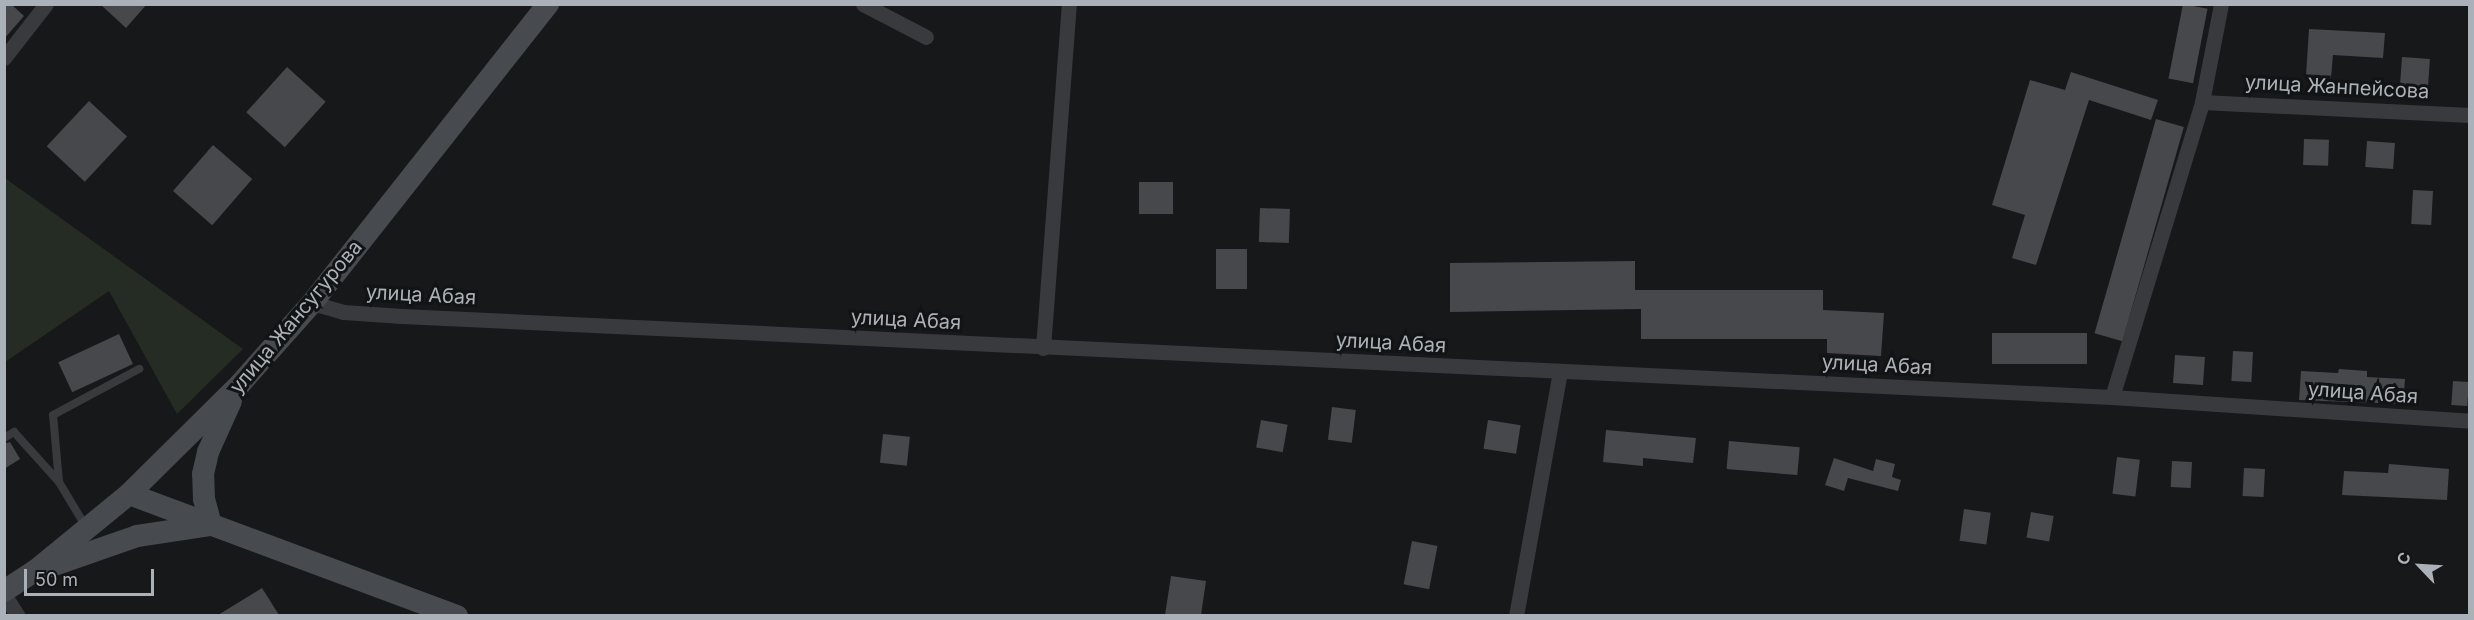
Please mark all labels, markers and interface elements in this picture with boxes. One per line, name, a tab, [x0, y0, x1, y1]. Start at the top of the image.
street label: улица Жанпейсова	[2244, 70, 2430, 104]
street label: улица Жансугурова	[225, 235, 367, 399]
street label: улица Абая	[365, 280, 477, 310]
street label: улица Абая	[850, 305, 962, 335]
street label: улица Абая	[1335, 328, 1447, 358]
street label: улица Абая	[1821, 350, 1933, 380]
street label: улица Абая	[2307, 377, 2419, 409]
north arrow	[2390, 536, 2450, 596]
text: С	[2392, 549, 2415, 568]
scale bar	[27, 557, 158, 595]
text: 50 m	[35, 569, 78, 590]

